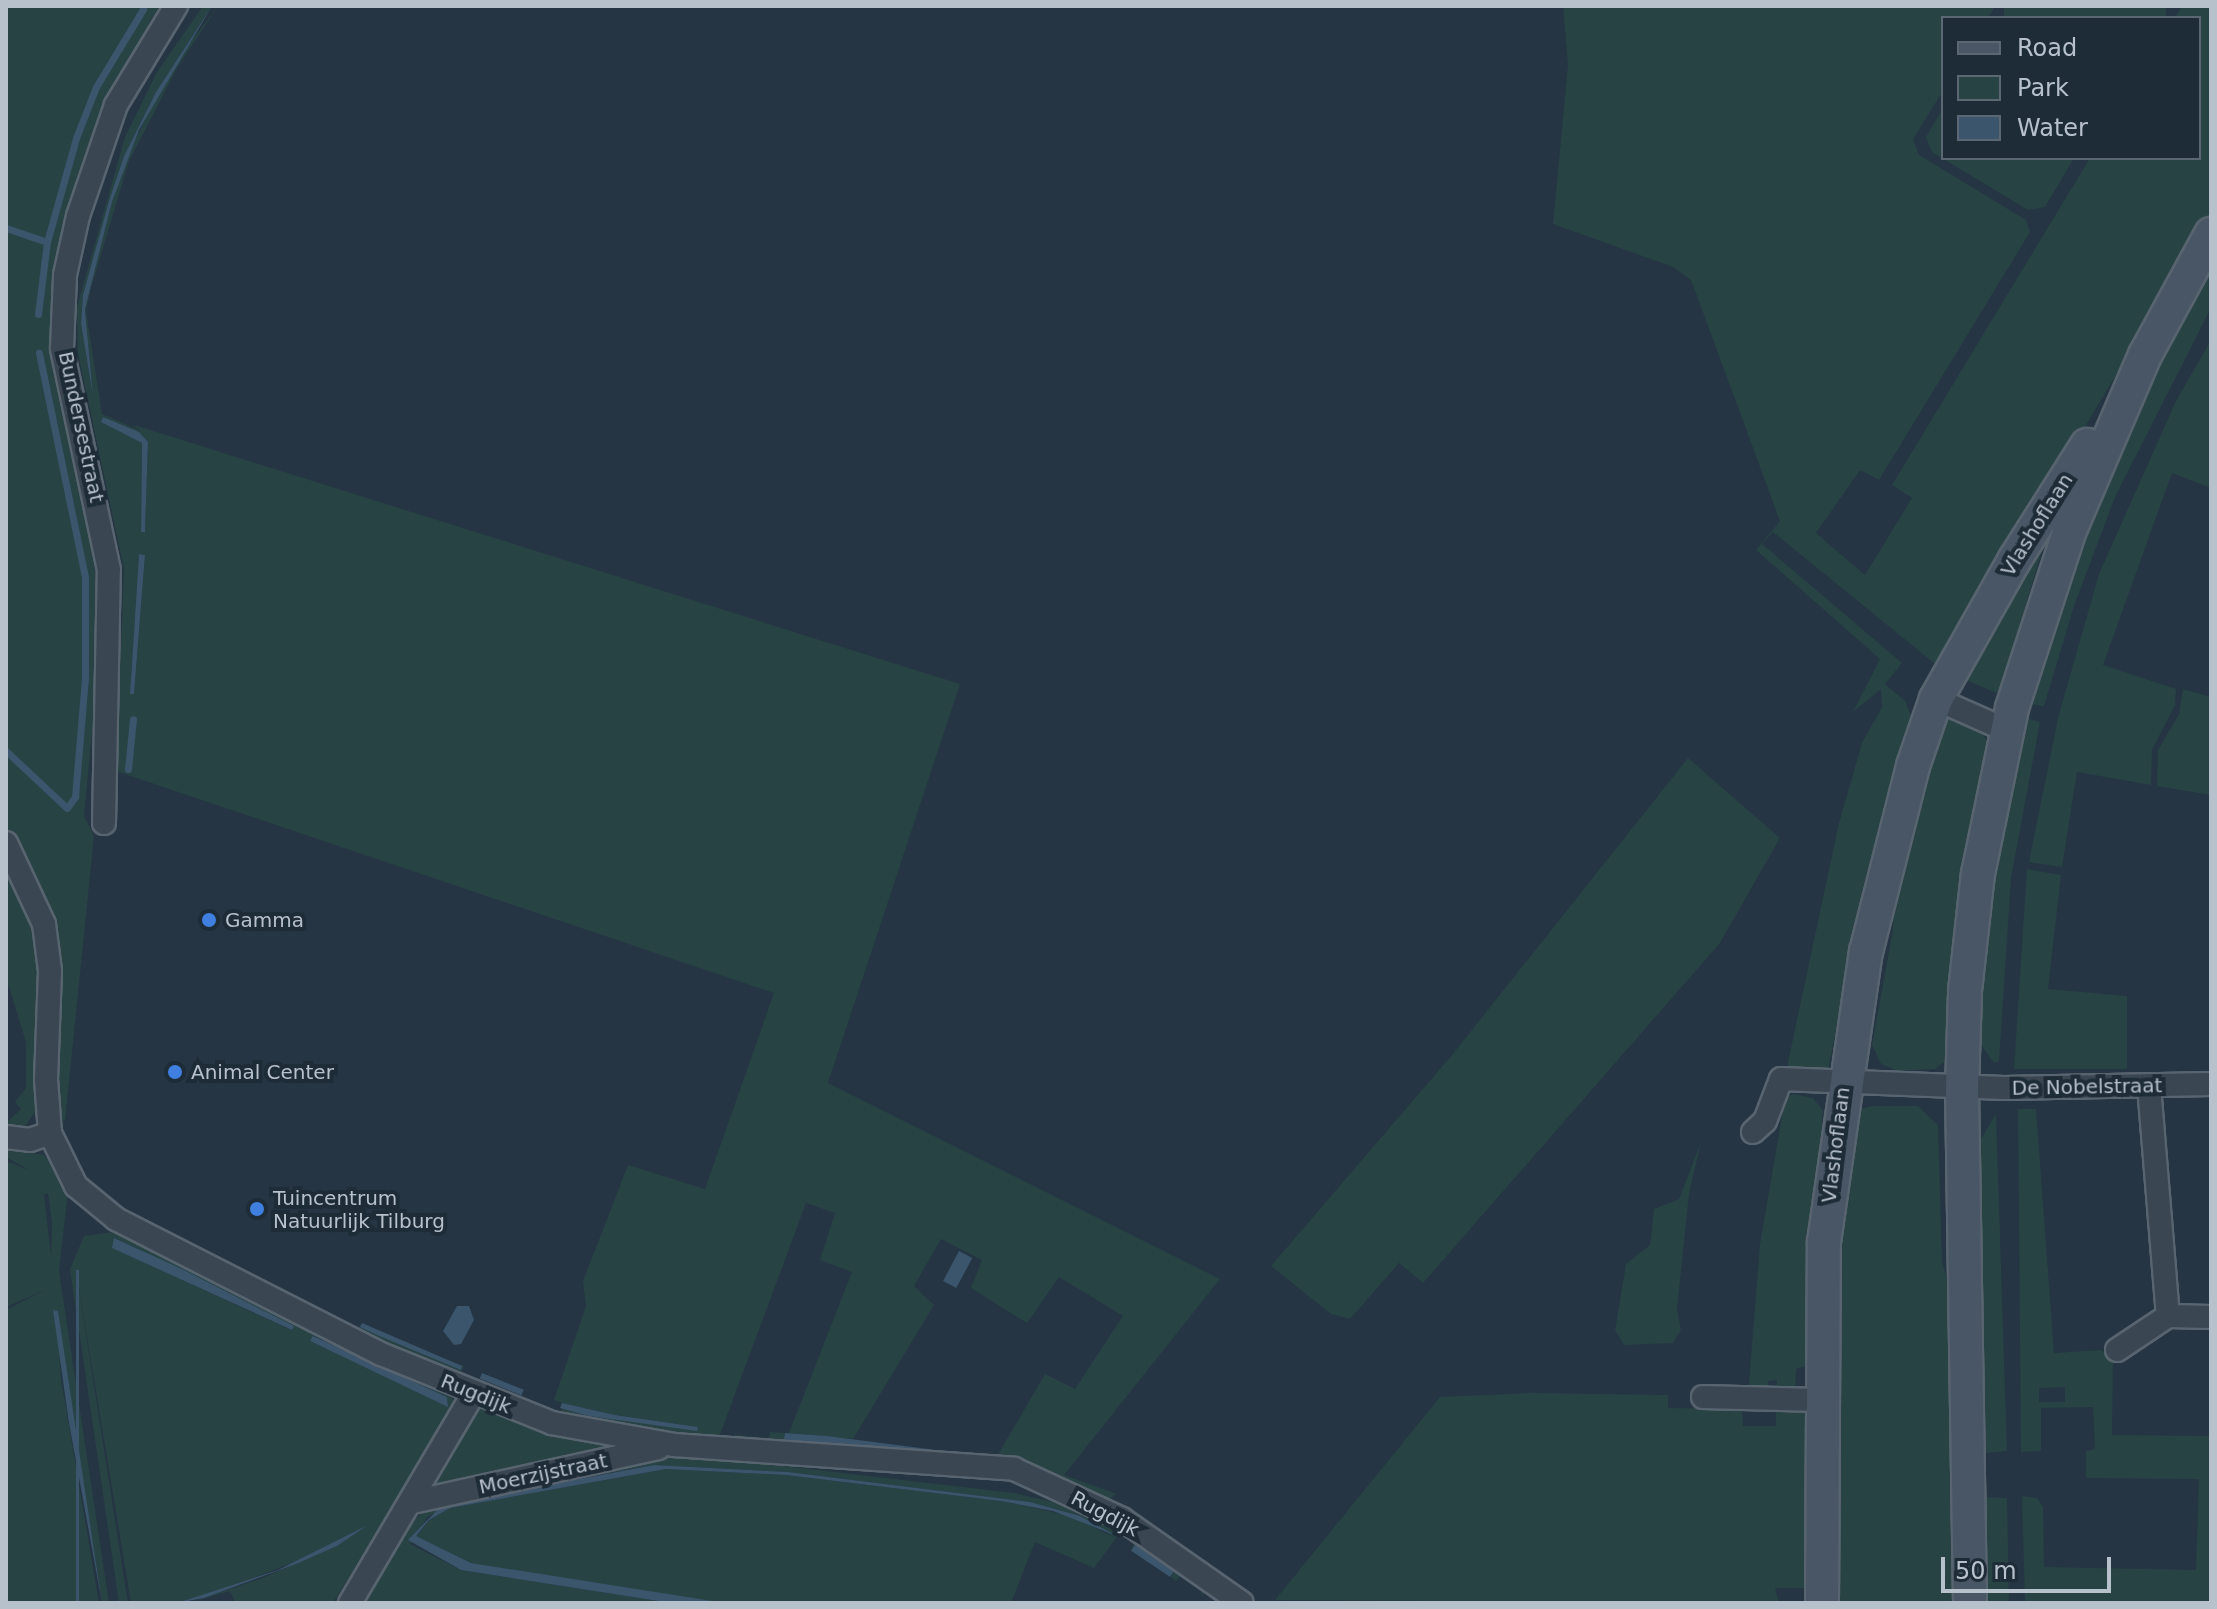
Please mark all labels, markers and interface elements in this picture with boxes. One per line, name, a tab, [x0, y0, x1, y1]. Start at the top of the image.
legend	[1941, 16, 2201, 160]
text: Road	[2017, 34, 2077, 62]
text: Park	[2017, 74, 2069, 102]
text: Water	[2017, 114, 2088, 142]
street label: Bundersestraat	[53, 349, 109, 505]
street label: Vlashoflaan	[1996, 469, 2078, 581]
place label: Gamma	[225, 908, 304, 932]
marker: Gamma	[200, 911, 218, 929]
place label: Animal Center	[191, 1060, 334, 1084]
marker: Animal Center	[166, 1063, 184, 1081]
street label: De Nobelstraat	[2011, 1074, 2163, 1100]
street label: Vlashoflaan	[1817, 1086, 1855, 1204]
place label: Tuincentrum Natuurlijk Tilburg	[273, 1186, 445, 1233]
marker: Tuincentrum Natuurlijk Tilburg	[248, 1200, 266, 1218]
street label: Rugdijk	[437, 1369, 515, 1419]
street label: Moerzijstraat	[477, 1449, 609, 1499]
street label: Rugdijk	[1067, 1486, 1143, 1542]
scale bar	[1945, 1541, 2115, 1591]
text: 50 m	[1955, 1557, 2017, 1585]

